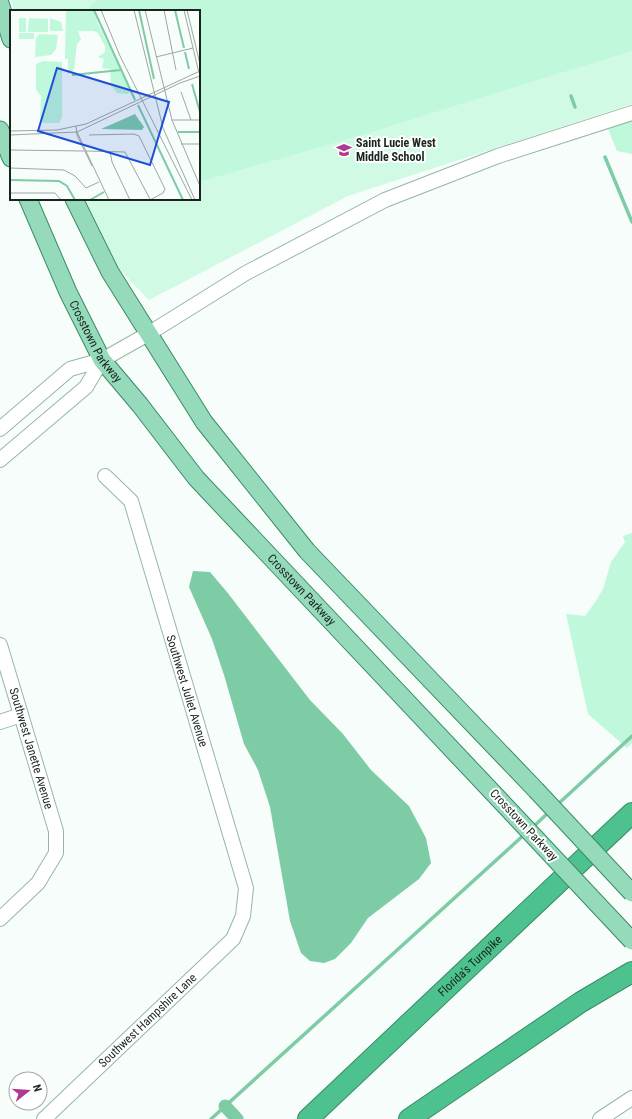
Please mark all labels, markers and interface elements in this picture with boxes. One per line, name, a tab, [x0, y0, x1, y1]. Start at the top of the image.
inset map	[10, 10, 200, 200]
place label: Saint Lucie West Middle School	[356, 136, 436, 164]
school or university icon: Saint Lucie West Middle School	[335, 141, 353, 159]
street label: Crosstown Parkway	[66, 298, 125, 385]
street label: Crosstown Parkway	[265, 551, 339, 629]
street label: Southwest Juliet Avenue	[163, 633, 211, 749]
street label: Southwest Janette Avenue	[6, 686, 56, 811]
street label: Crosstown Parkway	[487, 786, 561, 864]
street label: Florida's Turnpike	[435, 932, 505, 999]
street label: Southwest Hampshire Lane	[96, 970, 200, 1070]
north arrow	[8, 1071, 48, 1111]
text: N	[30, 1083, 44, 1094]

